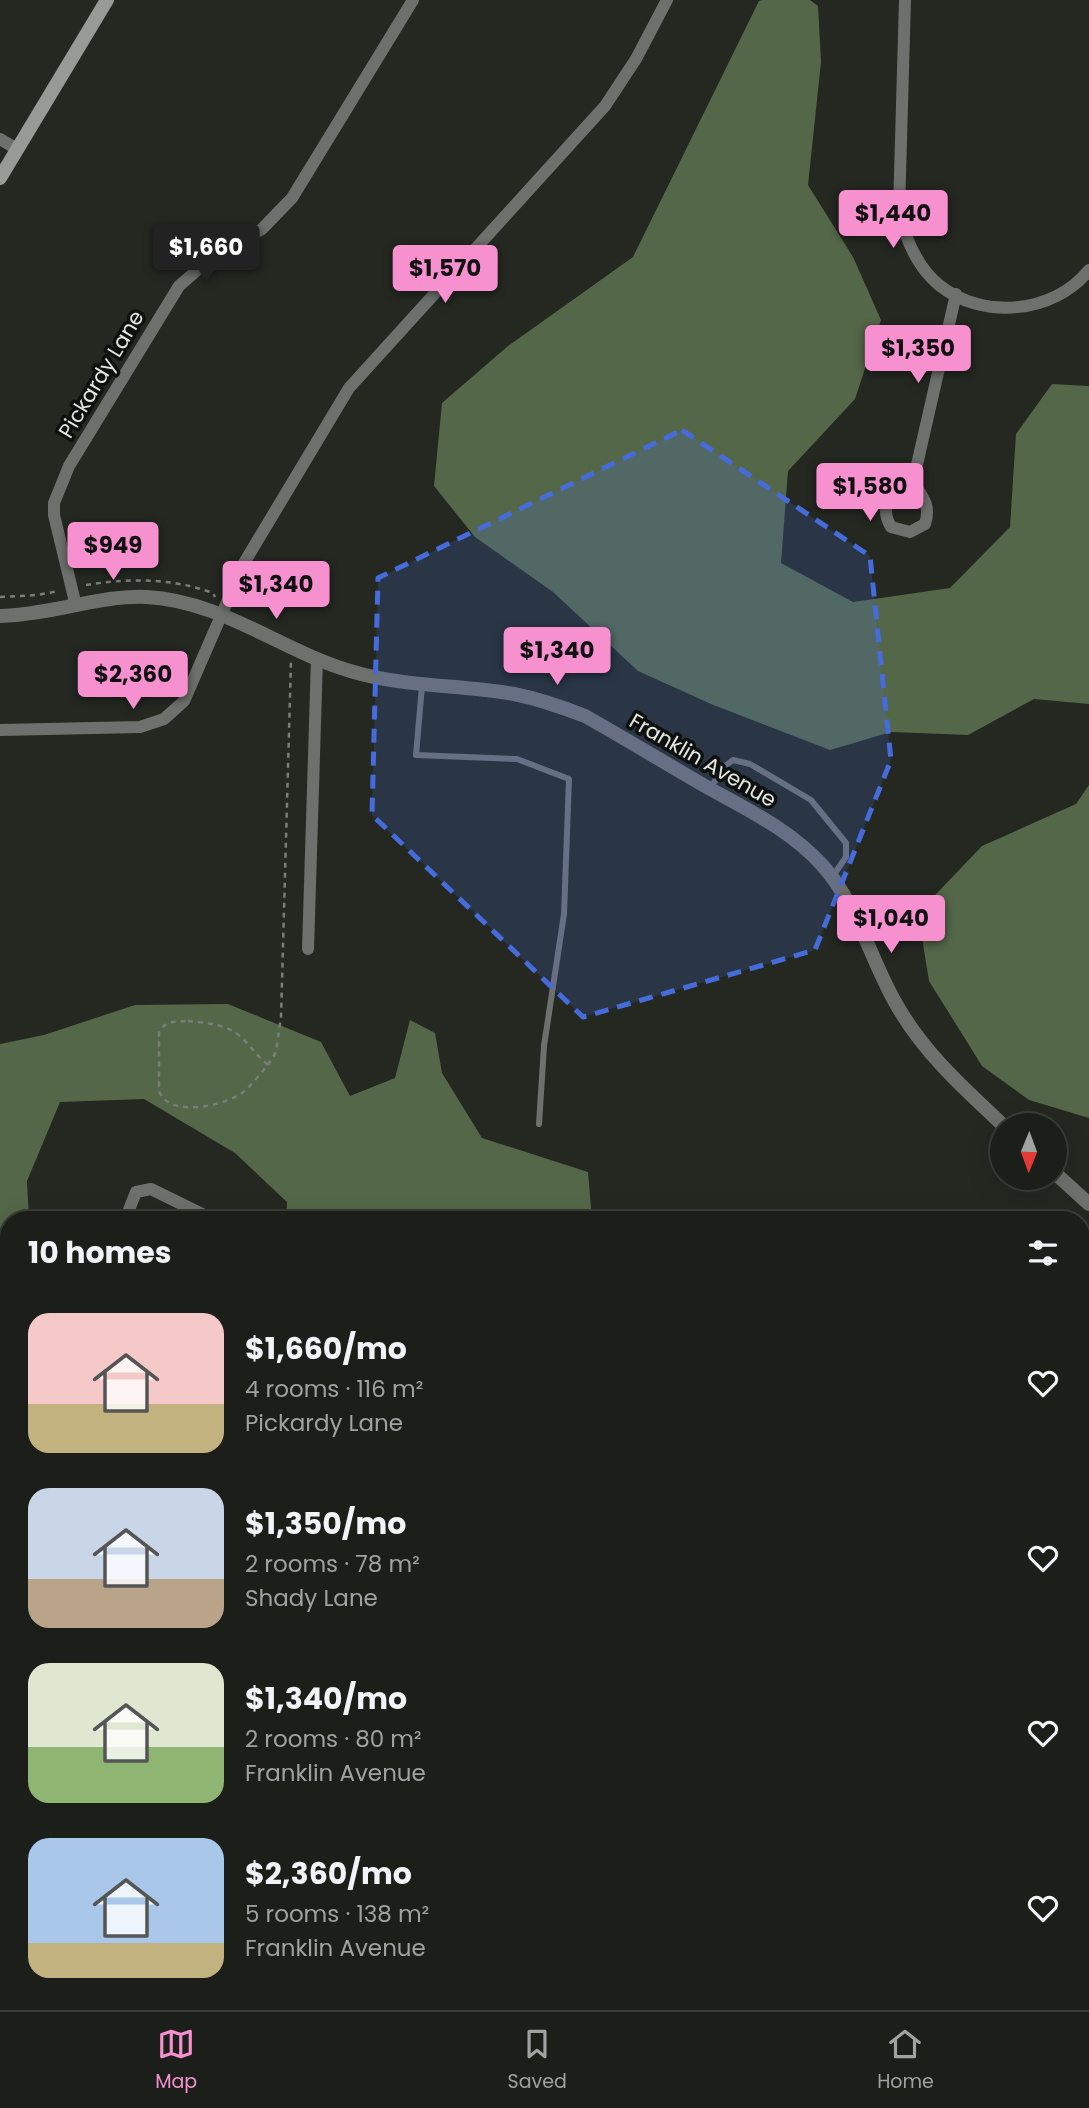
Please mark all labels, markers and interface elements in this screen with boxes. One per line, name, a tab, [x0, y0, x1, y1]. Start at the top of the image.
pin: $1,440	[836, 190, 950, 250]
text: $1,440	[855, 197, 931, 229]
pin: $1,660	[149, 224, 263, 284]
text: $1,660	[169, 231, 243, 263]
pin: $1,570	[388, 246, 502, 305]
text: $1,570	[409, 252, 481, 284]
street label: Pickardy Lane	[51, 305, 151, 443]
pin: $1,350	[861, 326, 975, 385]
text: $1,350	[881, 332, 955, 364]
pin: $1,580	[813, 463, 927, 523]
text: $1,580	[832, 470, 908, 502]
pin: $949	[72, 522, 154, 582]
text: $949	[84, 529, 143, 561]
pin: $1,340	[219, 562, 333, 621]
text: $1,340	[239, 568, 313, 600]
pin: $1,340	[500, 628, 614, 687]
text: $1,340	[520, 634, 594, 666]
pin: $2,360	[76, 652, 190, 711]
text: $2,360	[94, 658, 172, 690]
street label: Franklin Avenue	[624, 706, 782, 814]
pin: $1,040	[834, 895, 948, 955]
text: $1,040	[853, 902, 929, 934]
north arrow	[990, 1113, 1068, 1190]
map controls	[990, 1113, 1067, 1190]
text: 10 homes	[28, 1231, 172, 1274]
icon: filters	[1024, 1234, 1062, 1272]
text: $1,660/mo	[245, 1327, 407, 1370]
icon: home	[84, 1341, 168, 1425]
icon: heart	[1024, 1364, 1062, 1402]
text: 4 rooms · 116 m²	[245, 1373, 423, 1405]
text: Pickardy Lane	[245, 1407, 403, 1439]
text: $1,350/mo	[245, 1502, 406, 1545]
icon: home	[84, 1516, 168, 1600]
icon: heart	[1024, 1539, 1062, 1577]
text: 2 rooms · 78 m²	[245, 1548, 420, 1580]
text: Shady Lane	[245, 1582, 378, 1614]
text: $1,340/mo	[245, 1677, 407, 1720]
icon: home	[84, 1691, 168, 1775]
icon: heart	[1024, 1714, 1062, 1752]
text: 2 rooms · 80 m²	[245, 1723, 422, 1755]
text: Franklin Avenue	[245, 1757, 426, 1789]
text: $2,360/mo	[245, 1852, 412, 1895]
icon: home	[84, 1866, 168, 1950]
icon: heart	[1024, 1889, 1062, 1927]
text: 5 rooms · 138 m²	[245, 1898, 429, 1930]
text: Franklin Avenue	[245, 1932, 426, 1964]
tab: Map	[155, 2025, 197, 2096]
tab: Saved	[508, 2025, 567, 2096]
tab: Home	[877, 2025, 934, 2096]

